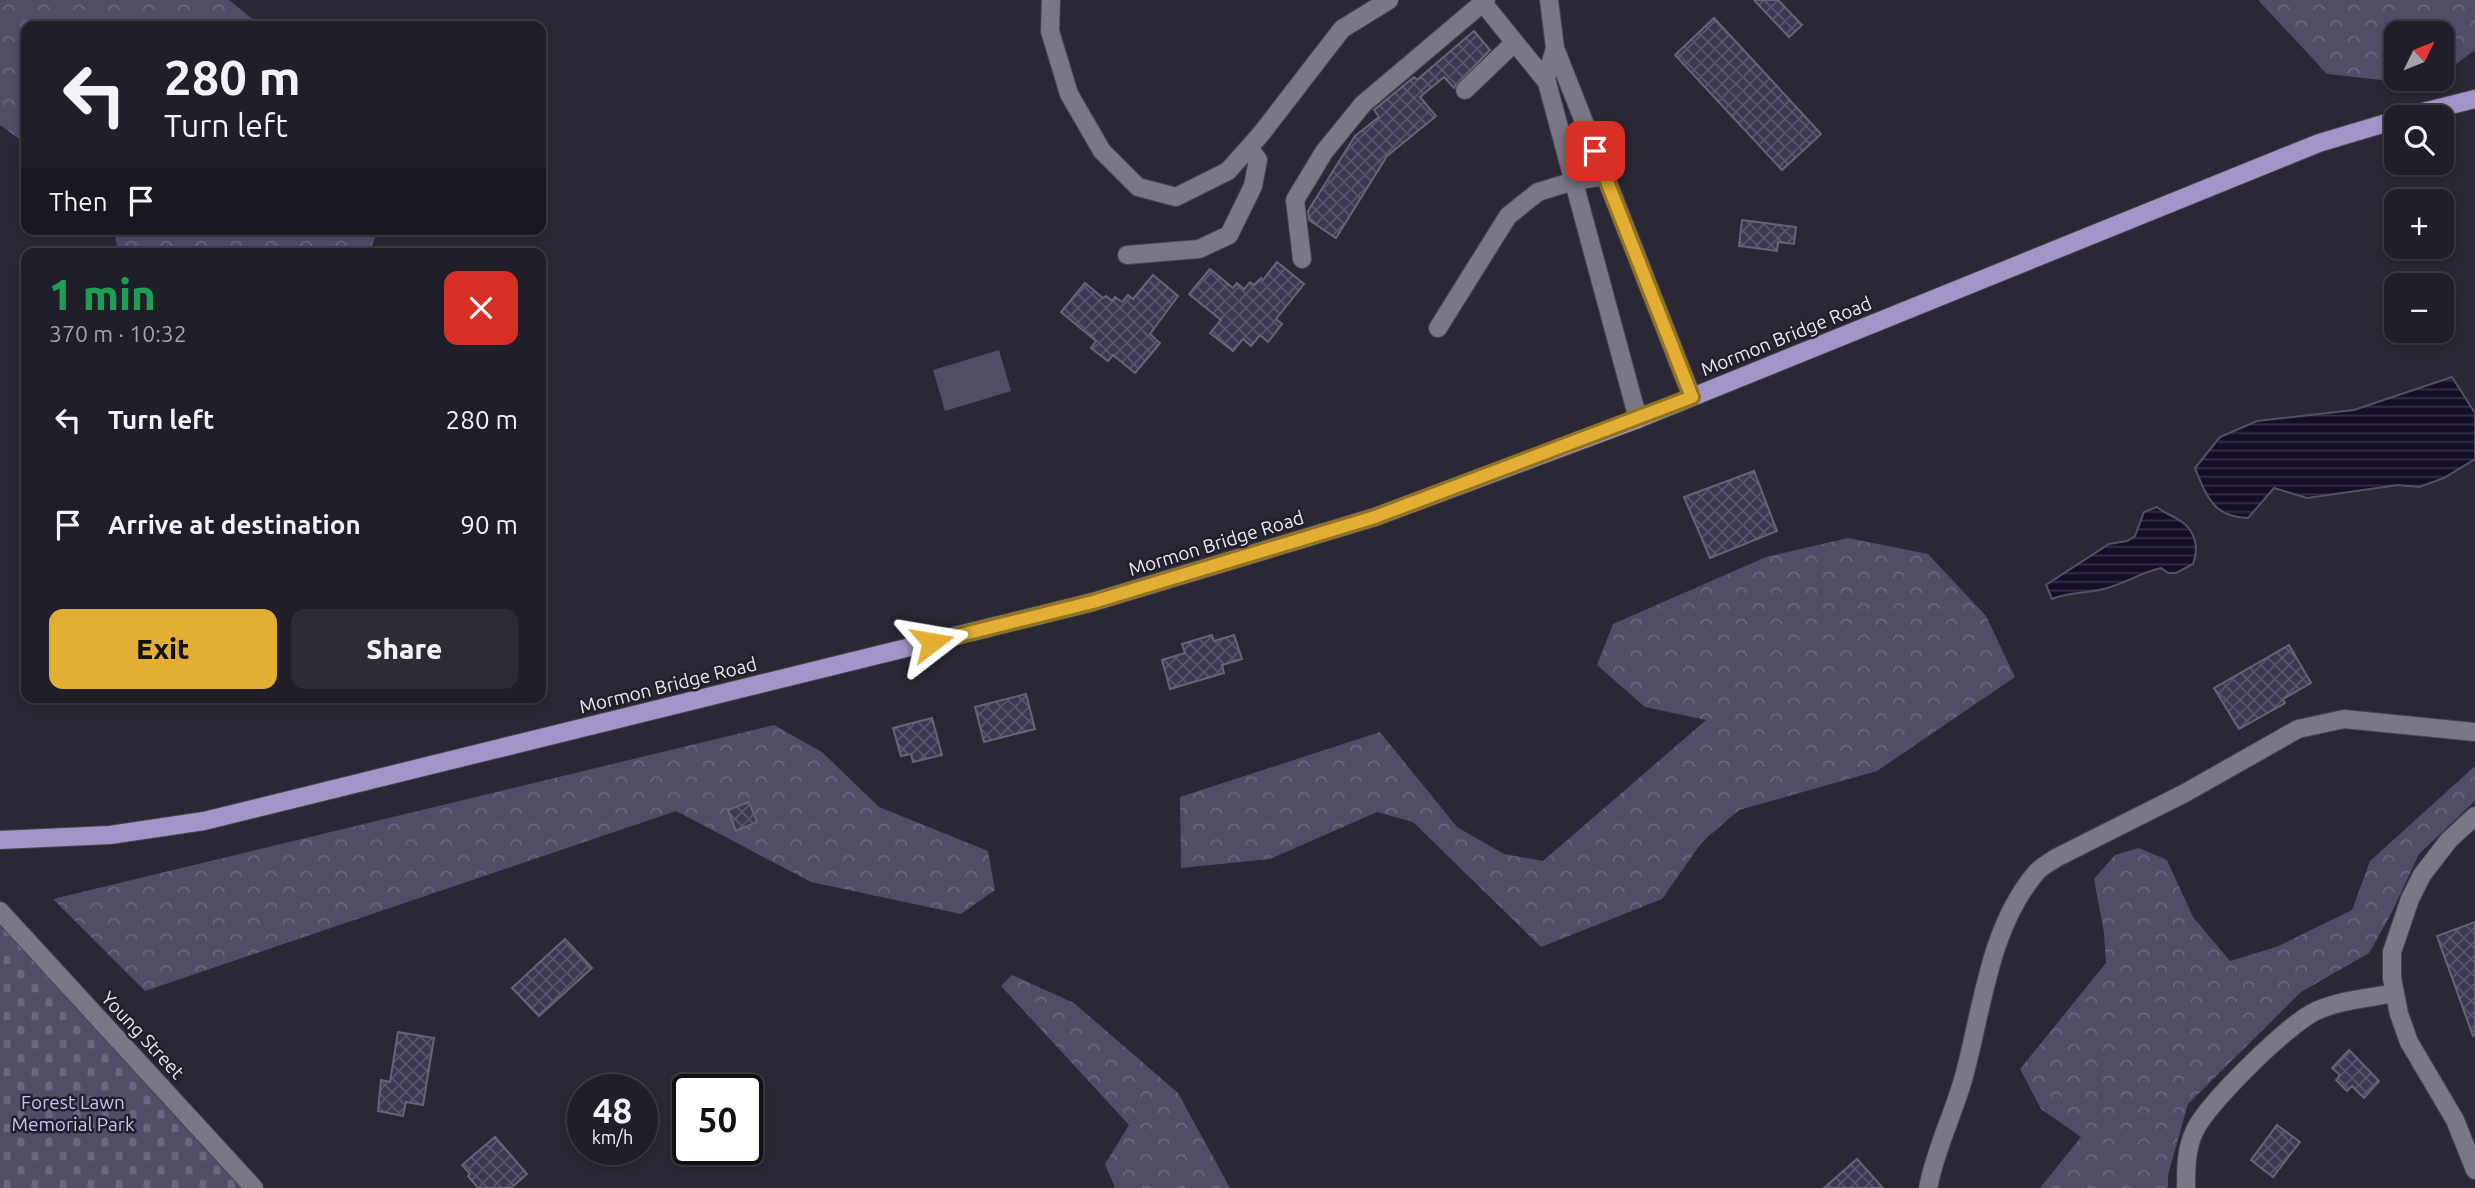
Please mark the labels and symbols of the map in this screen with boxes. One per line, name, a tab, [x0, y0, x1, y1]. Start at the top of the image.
north arrow	[2384, 21, 2454, 91]
pin	[1565, 121, 1625, 181]
street label: Mormon Bridge Road	[1697, 292, 1875, 380]
street label: Mormon Bridge Road	[1126, 506, 1306, 580]
position arrow	[895, 605, 969, 679]
street label: Mormon Bridge Road	[577, 652, 759, 718]
street label: Young Street	[97, 987, 189, 1084]
speed limit sign: 50	[672, 1074, 763, 1165]
park label: Forest Lawn Memorial Park	[11, 1091, 135, 1135]

